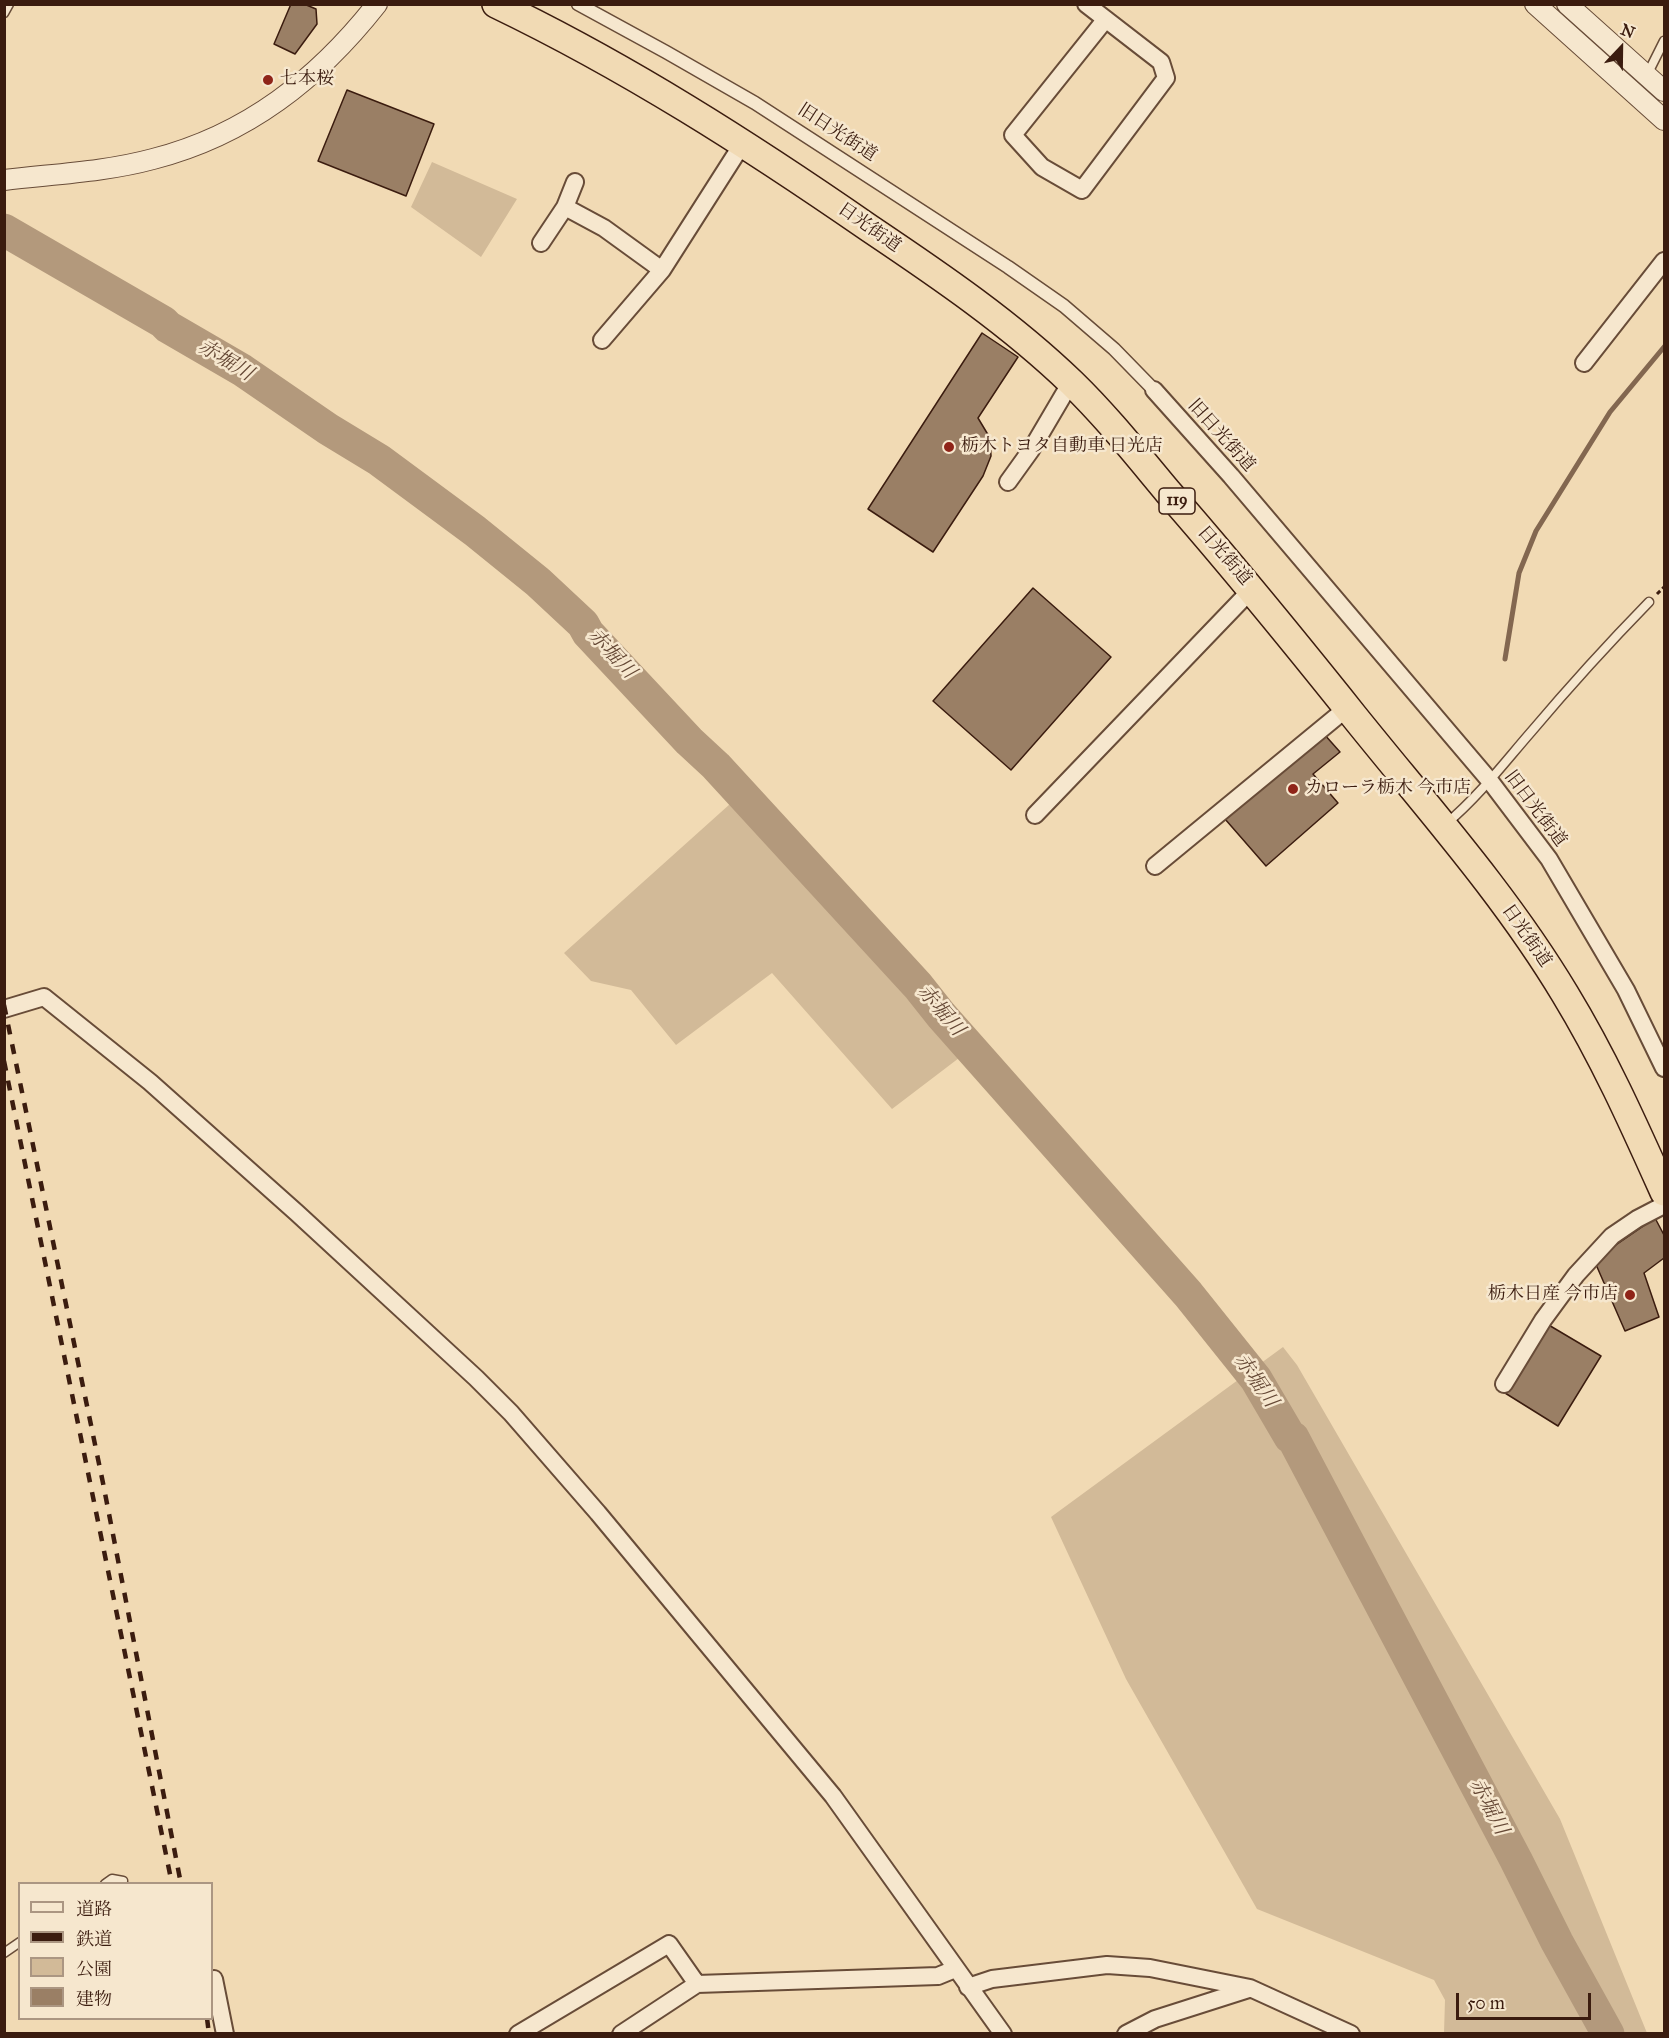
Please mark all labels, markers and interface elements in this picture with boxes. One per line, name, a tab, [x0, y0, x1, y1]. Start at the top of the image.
north arrow	[1591, 18, 1651, 78]
text: N	[1618, 19, 1638, 42]
place label: 七本桜	[280, 69, 334, 91]
marker: 七本桜	[261, 73, 275, 87]
street label: 旧日光街道	[793, 99, 881, 167]
street label: 日光街道	[833, 199, 905, 257]
water label: 赤堀川	[193, 335, 257, 387]
street label: 旧日光街道	[1183, 395, 1259, 477]
place label: 栃木トヨタ自動車 日光店	[961, 436, 1163, 458]
marker: 栃木トヨタ自動車 日光店	[942, 440, 956, 454]
road number: 119	[1159, 488, 1195, 514]
street label: 日光街道	[1192, 522, 1256, 590]
water label: 赤堀川	[582, 624, 640, 684]
street label: 旧日光街道	[1499, 767, 1571, 851]
place label: カローラ栃木 今市店	[1305, 778, 1471, 800]
marker: カローラ栃木 今市店	[1286, 782, 1300, 796]
street label: 日光街道	[1497, 900, 1555, 972]
water label: 赤堀川	[911, 980, 969, 1042]
place label: 栃木日産 今市店	[1488, 1284, 1618, 1306]
marker: 栃木日産 今市店	[1623, 1288, 1637, 1302]
water label: 赤堀川	[1228, 1350, 1282, 1412]
water label: 赤堀川	[1463, 1775, 1513, 1839]
legend	[18, 1882, 213, 2020]
text: 道路	[76, 1898, 112, 1920]
text: 鉄道	[76, 1928, 112, 1950]
text: 公園	[76, 1958, 112, 1980]
scale bar	[1459, 1981, 1594, 2019]
text: 建物	[76, 1988, 112, 2010]
text: 50 m	[1467, 1992, 1505, 2014]

